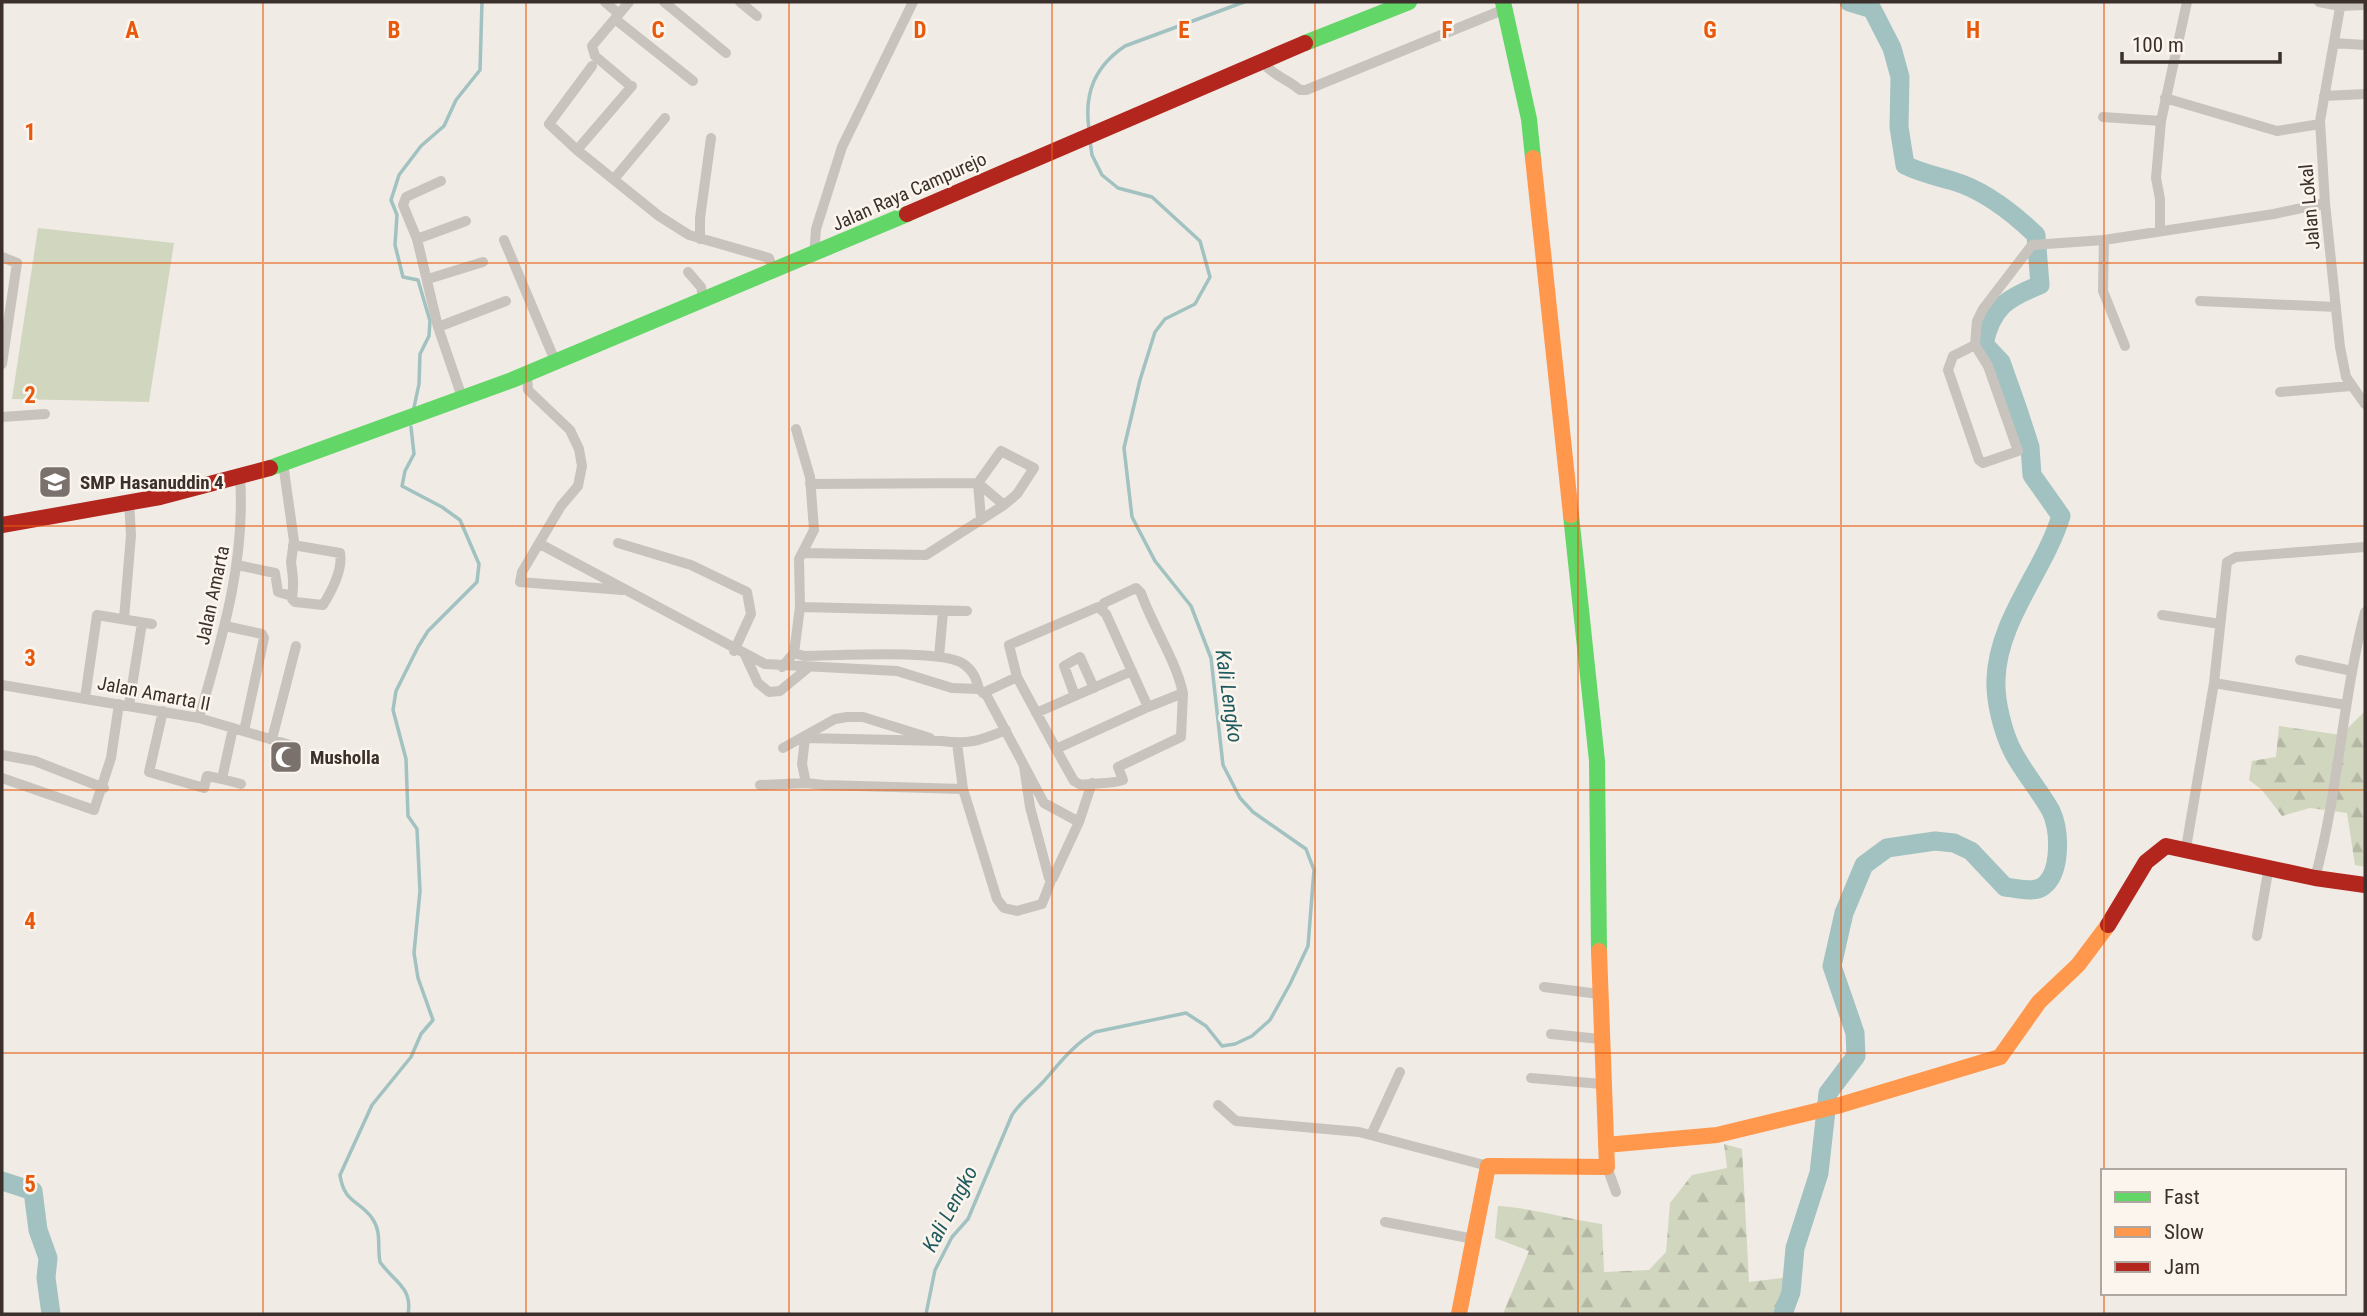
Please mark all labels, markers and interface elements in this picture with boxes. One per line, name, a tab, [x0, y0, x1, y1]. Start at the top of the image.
text: A	[125, 17, 139, 44]
text: B	[388, 17, 400, 44]
text: C	[651, 17, 665, 44]
text: D	[914, 17, 927, 44]
text: E	[1178, 17, 1190, 44]
text: F	[1442, 17, 1453, 44]
text: G	[1703, 17, 1717, 44]
text: H	[1966, 17, 1980, 44]
scale bar	[2122, 21, 2280, 65]
text: 100 m	[2132, 33, 2184, 57]
text: 1	[24, 119, 36, 146]
street label: Jalan Raya Campurejo	[828, 147, 990, 236]
street label: Jalan Lokal	[2294, 163, 2325, 251]
text: 2	[24, 382, 36, 409]
school or university icon: SMP Hasanuddin 4	[36, 463, 74, 501]
place label: SMP Hasanuddin 4	[80, 471, 224, 494]
street label: Jalan Amarta	[191, 543, 234, 647]
text: 3	[24, 645, 36, 672]
water label: Kali Lengko	[1211, 648, 1247, 744]
street label: Jalan Amarta II	[96, 671, 212, 716]
mosque icon: Musholla	[267, 738, 305, 776]
place label: Musholla	[310, 746, 380, 769]
text: 4	[24, 908, 36, 935]
water label: Kali Lengko	[917, 1162, 983, 1256]
legend	[2101, 1169, 2346, 1295]
text: 5	[24, 1171, 36, 1198]
text: Fast	[2164, 1185, 2200, 1209]
text: Slow	[2164, 1220, 2204, 1244]
text: Jam	[2164, 1255, 2200, 1279]

